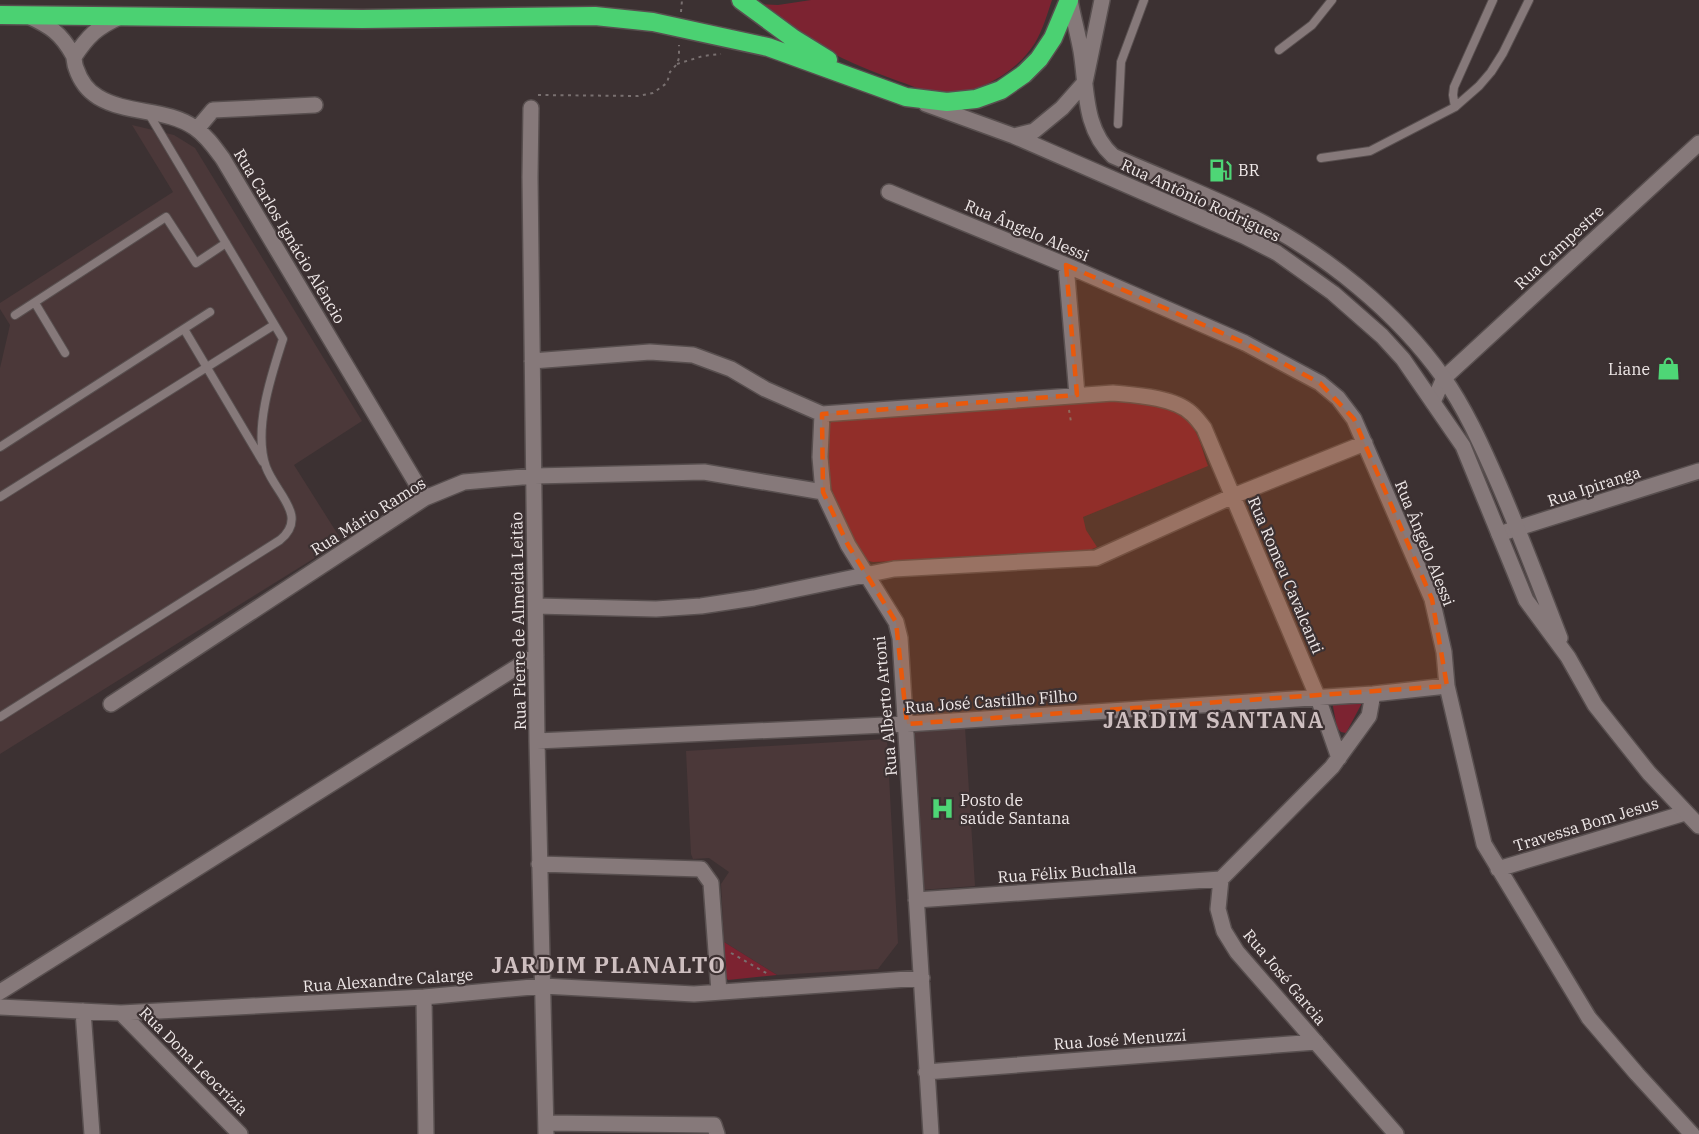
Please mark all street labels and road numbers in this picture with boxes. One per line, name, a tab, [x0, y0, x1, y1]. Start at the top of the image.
street label: Rua Carlos Ignácio Alêncio	[230, 145, 350, 327]
street label: Rua Antônio Rodrigues	[1118, 154, 1284, 246]
street label: Rua Ângelo Alessi	[962, 195, 1092, 265]
street label: Rua Campestre	[1510, 201, 1608, 293]
street label: Rua Ipiranga	[1545, 461, 1643, 510]
street label: Rua Mário Ramos	[307, 473, 429, 559]
street label: Rua Ângelo Alessi	[1391, 477, 1459, 609]
street label: Rua Romeu Cavalcanti	[1244, 494, 1328, 656]
street label: Rua Pierre de Almeida Leitão	[506, 512, 530, 730]
street label: Rua Alberto Artoni	[869, 635, 901, 777]
street label: Rua José Castilho Filho	[904, 685, 1078, 717]
street label: Travessa Bom Jesus	[1511, 792, 1661, 856]
street label: Rua Félix Buchalla	[997, 857, 1137, 887]
street label: Rua José Garcia	[1239, 925, 1331, 1029]
street label: Rua Alexandre Calarge	[302, 964, 474, 996]
street label: Rua Dona Leocrizia	[135, 1002, 253, 1120]
street label: Rua José Menuzzi	[1053, 1024, 1187, 1054]

